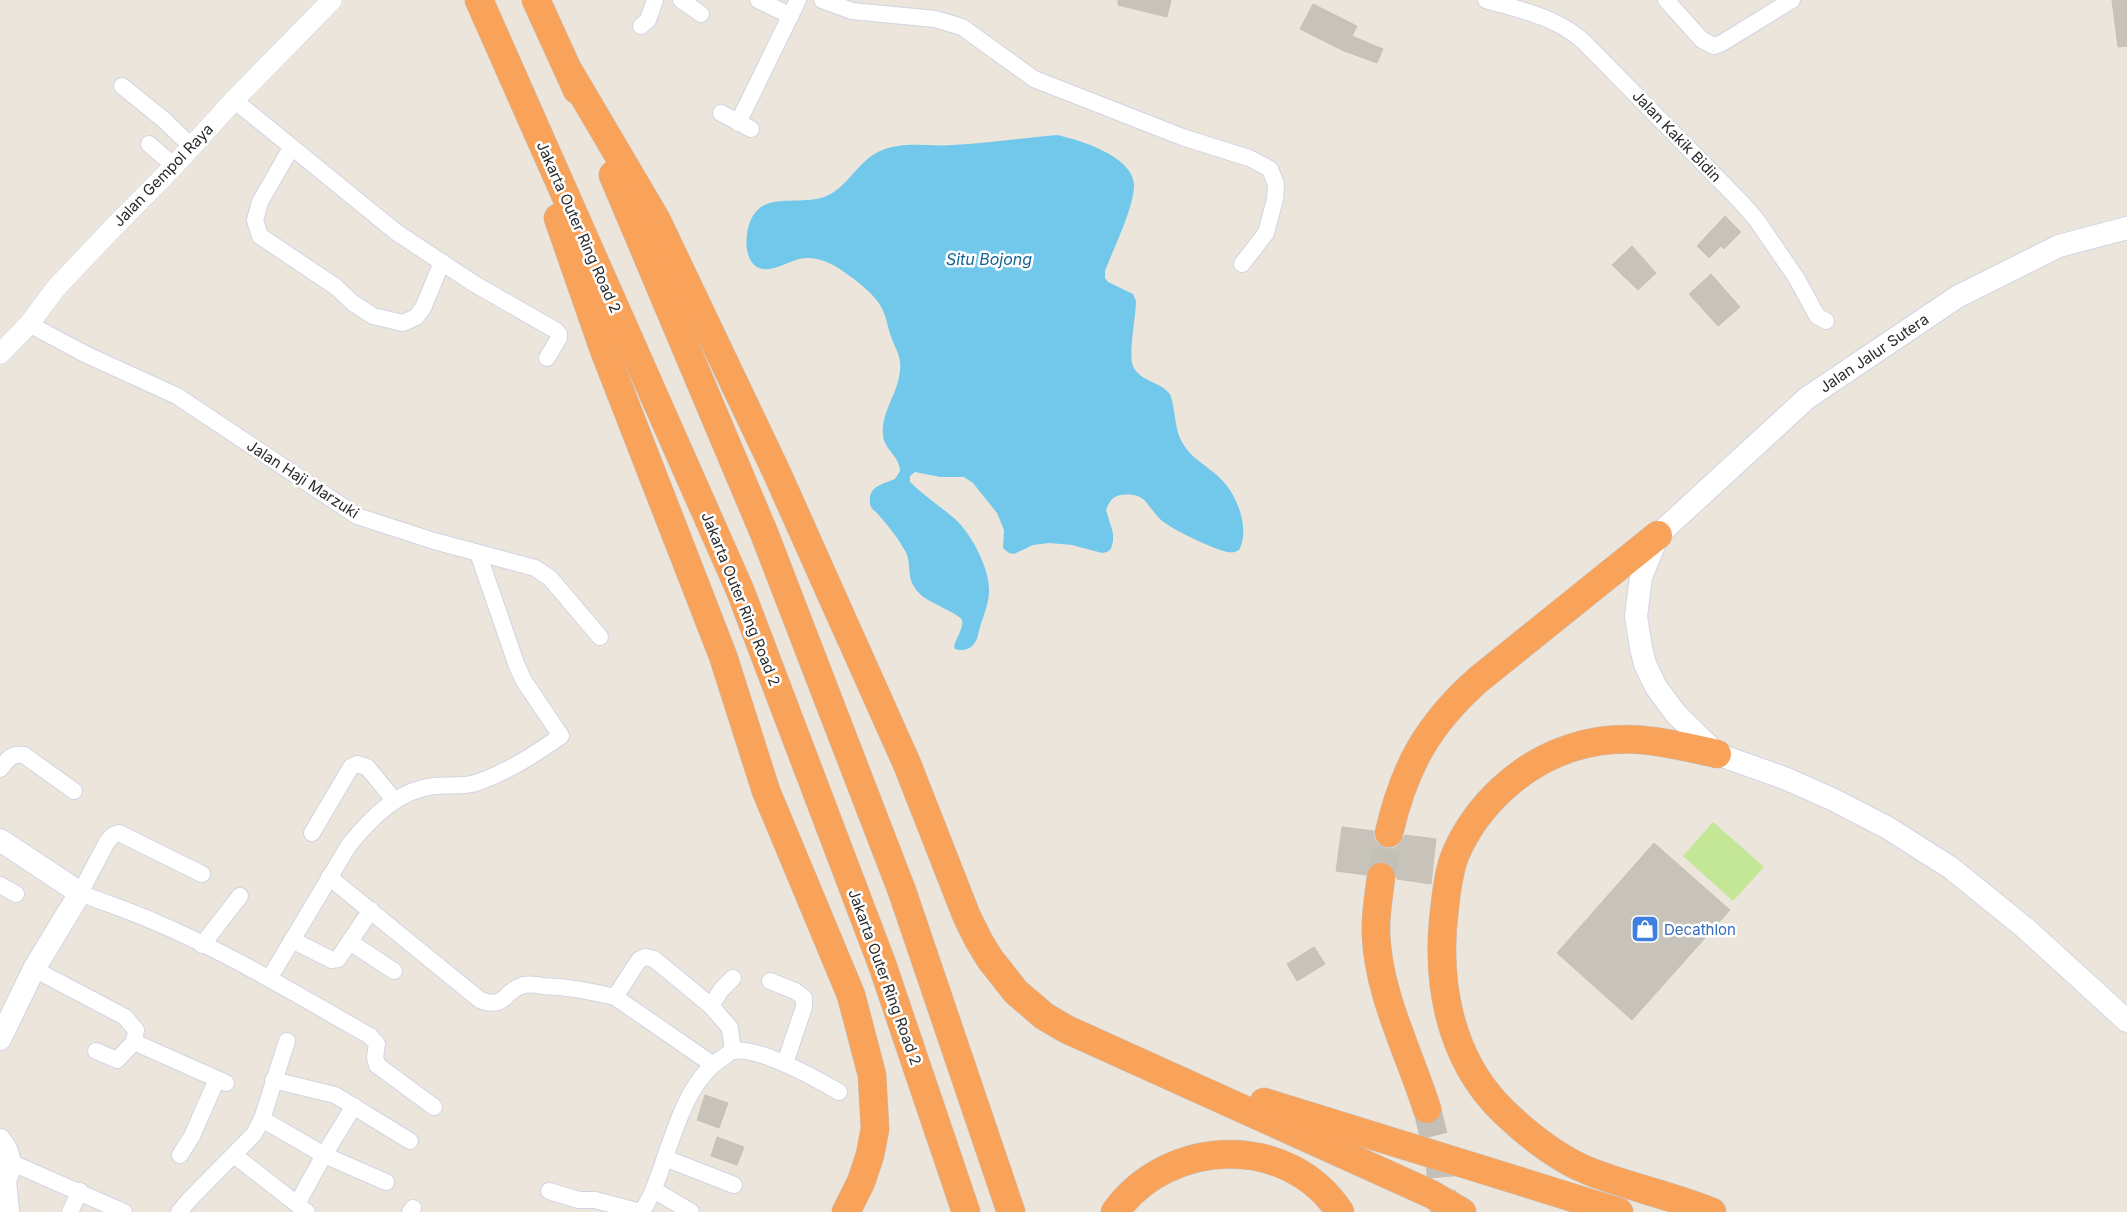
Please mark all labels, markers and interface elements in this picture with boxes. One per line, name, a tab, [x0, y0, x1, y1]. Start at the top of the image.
street label: Jalan Kakik Bidin	[1628, 86, 1726, 186]
street label: Jalan Gempol Raya	[109, 120, 217, 230]
street label: Jakarta Outer Ring Road 2	[532, 138, 626, 316]
water label: Situ Bojong	[946, 249, 1032, 269]
street label: Jalan Jalur Sutera	[1816, 309, 1932, 397]
street label: Jalan Haji Marzuki	[243, 436, 363, 522]
street label: Jakarta Outer Ring Road 2	[697, 509, 785, 689]
street label: Jakarta Outer Ring Road 2	[844, 886, 926, 1068]
shop icon: Decathlon	[1630, 914, 1660, 944]
place label: Decathlon	[1664, 920, 1736, 939]

